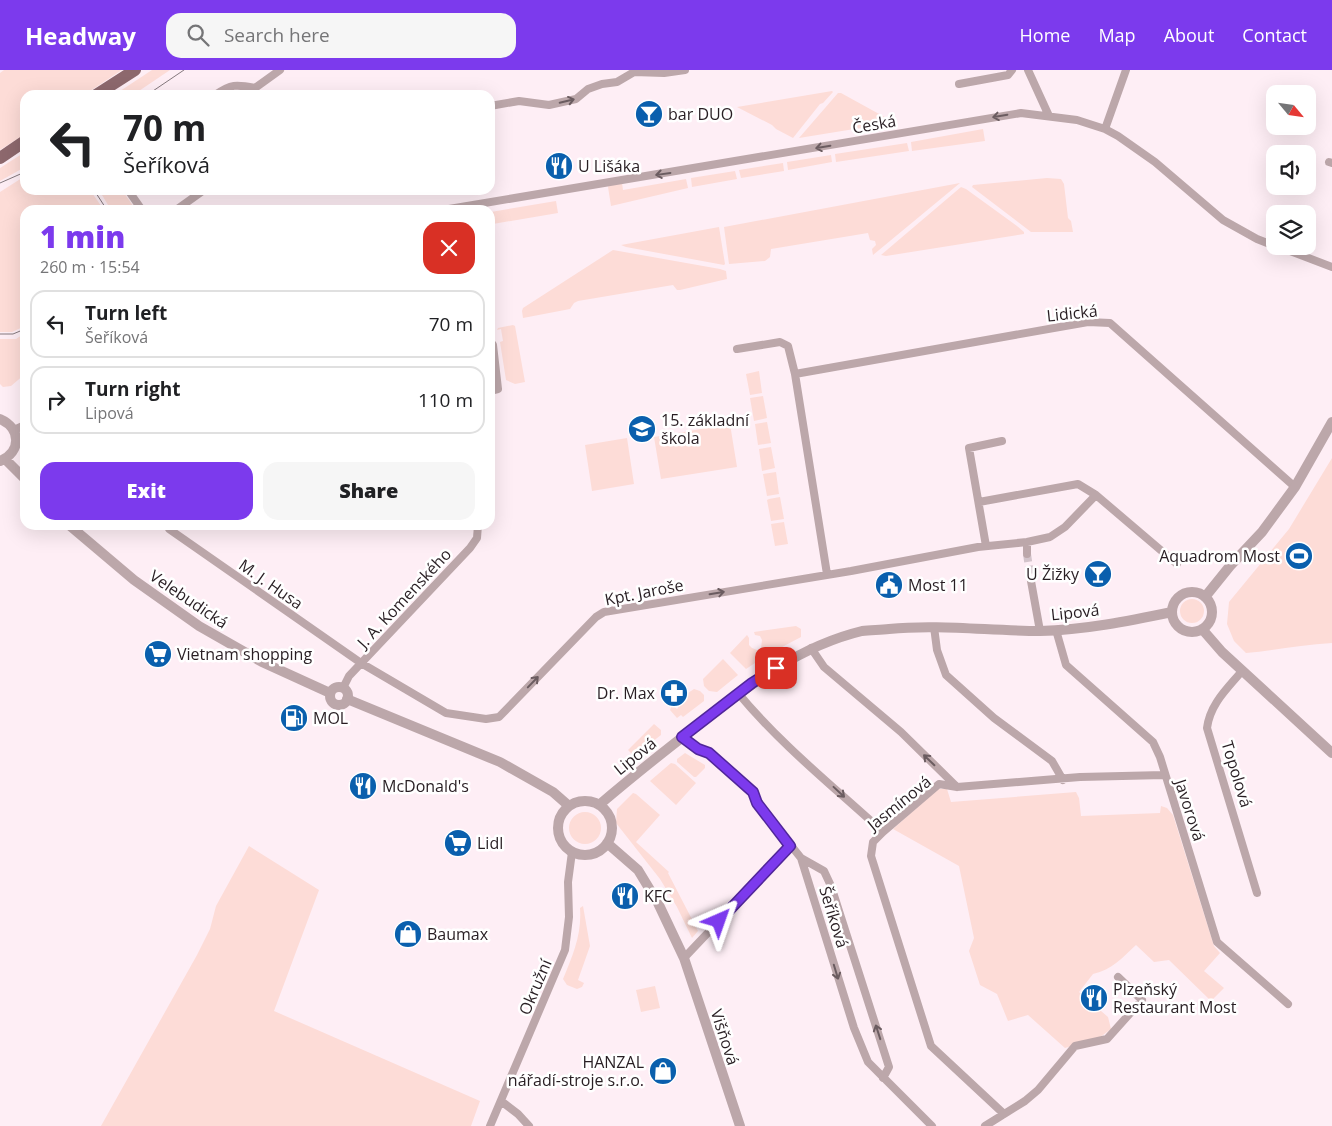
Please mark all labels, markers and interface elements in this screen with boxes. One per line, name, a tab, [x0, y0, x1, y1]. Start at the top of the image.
search box	[166, 13, 516, 58]
text: Headway	[25, 19, 136, 52]
icon: search	[184, 21, 212, 49]
text: Search here	[224, 22, 330, 48]
text: Home	[1020, 23, 1070, 47]
text: Map	[1098, 23, 1136, 47]
text: About	[1164, 23, 1214, 47]
text: Contact	[1242, 23, 1307, 47]
north arrow	[1266, 85, 1316, 135]
map controls	[1266, 85, 1316, 255]
one-way arrow	[559, 96, 575, 105]
bar icon: bar DUO	[634, 99, 664, 129]
place label: bar DUO	[668, 103, 733, 125]
text: 70 m	[123, 104, 206, 151]
street label: Česká	[850, 109, 898, 139]
icon: left	[40, 110, 105, 175]
one-way arrow	[993, 112, 1009, 122]
one-way arrow	[815, 142, 831, 152]
button: sound	[1266, 145, 1316, 195]
text: Šeříková	[123, 149, 210, 179]
restaurant icon: U Lišáka	[544, 151, 574, 181]
place label: U Lišáka	[578, 155, 640, 177]
one-way arrow	[655, 169, 671, 179]
button: layers	[1266, 205, 1316, 255]
text: 1 min	[40, 216, 125, 257]
button: close	[423, 222, 475, 274]
text: 260 m · 15:54	[40, 256, 140, 278]
street label: Lidická	[1045, 299, 1099, 327]
text: Turn left	[85, 300, 167, 326]
icon: left	[42, 310, 70, 338]
text: 70 m	[429, 311, 473, 337]
text: Šeříková	[85, 326, 148, 348]
text: Turn right	[85, 376, 180, 402]
icon: right	[42, 386, 70, 414]
text: 110 m	[418, 387, 473, 413]
text: Lipová	[85, 402, 134, 424]
place label: 15. základní škola	[661, 409, 750, 449]
school or university icon: 15. základní škola	[627, 414, 657, 444]
button: Exit	[40, 462, 253, 520]
button: Share	[263, 462, 475, 520]
sports icon: Aquadrom Most	[1284, 541, 1314, 571]
street label: J. A. Komenského	[351, 543, 456, 654]
place label: Aquadrom Most	[1159, 545, 1280, 567]
street label: M. J. Husa	[235, 554, 307, 614]
bar icon: U Žižky	[1083, 559, 1113, 589]
place label: U Žižky	[1026, 563, 1080, 585]
street label: Velebudická	[146, 565, 232, 633]
public building icon: Most 11	[874, 570, 904, 600]
street label: Kpt. Jaroše	[603, 574, 685, 610]
place label: Most 11	[908, 574, 968, 596]
one-way arrow	[709, 587, 725, 597]
street label: Lipová	[1050, 599, 1100, 625]
supermarket icon: Vietnam shopping	[143, 639, 173, 669]
place label: Vietnam shopping	[177, 643, 312, 665]
pin	[755, 647, 797, 689]
icon: arrive	[762, 654, 790, 682]
one-way arrow	[527, 676, 539, 689]
pharmacy icon: Dr. Max	[659, 678, 689, 708]
place label: Dr. Max	[597, 682, 656, 704]
fuel station icon: MOL	[279, 703, 309, 733]
place label: MOL	[313, 707, 348, 729]
street label: Lipová	[609, 732, 661, 780]
street label: Topolová	[1216, 738, 1258, 810]
one-way arrow	[923, 754, 935, 766]
restaurant icon: McDonald's	[348, 771, 378, 801]
street label: Jasmínová	[861, 771, 935, 837]
street label: Javorová	[1169, 774, 1210, 844]
place label: McDonald's	[382, 775, 469, 797]
one-way arrow	[833, 786, 846, 798]
supermarket icon: Lidl	[443, 828, 473, 858]
place label: Lidl	[477, 832, 503, 854]
restaurant icon: KFC	[610, 881, 640, 911]
street label: Šeříková	[814, 884, 854, 950]
place label: KFC	[644, 885, 672, 907]
position arrow	[692, 894, 744, 946]
shop icon: Baumax	[393, 919, 423, 949]
place label: Baumax	[427, 923, 489, 945]
street label: Okružní	[513, 955, 557, 1018]
one-way arrow	[832, 963, 841, 979]
place label: Plzeňský Restaurant Most	[1113, 978, 1237, 1018]
restaurant icon: Plzeňský Restaurant Most	[1079, 983, 1109, 1013]
street label: Višňová	[706, 1006, 744, 1068]
one-way arrow	[873, 1025, 882, 1041]
place label: HANZAL nářadí-stroje s.r.o.	[508, 1051, 644, 1091]
shop icon: HANZAL nářadí-stroje s.r.o.	[648, 1056, 678, 1086]

